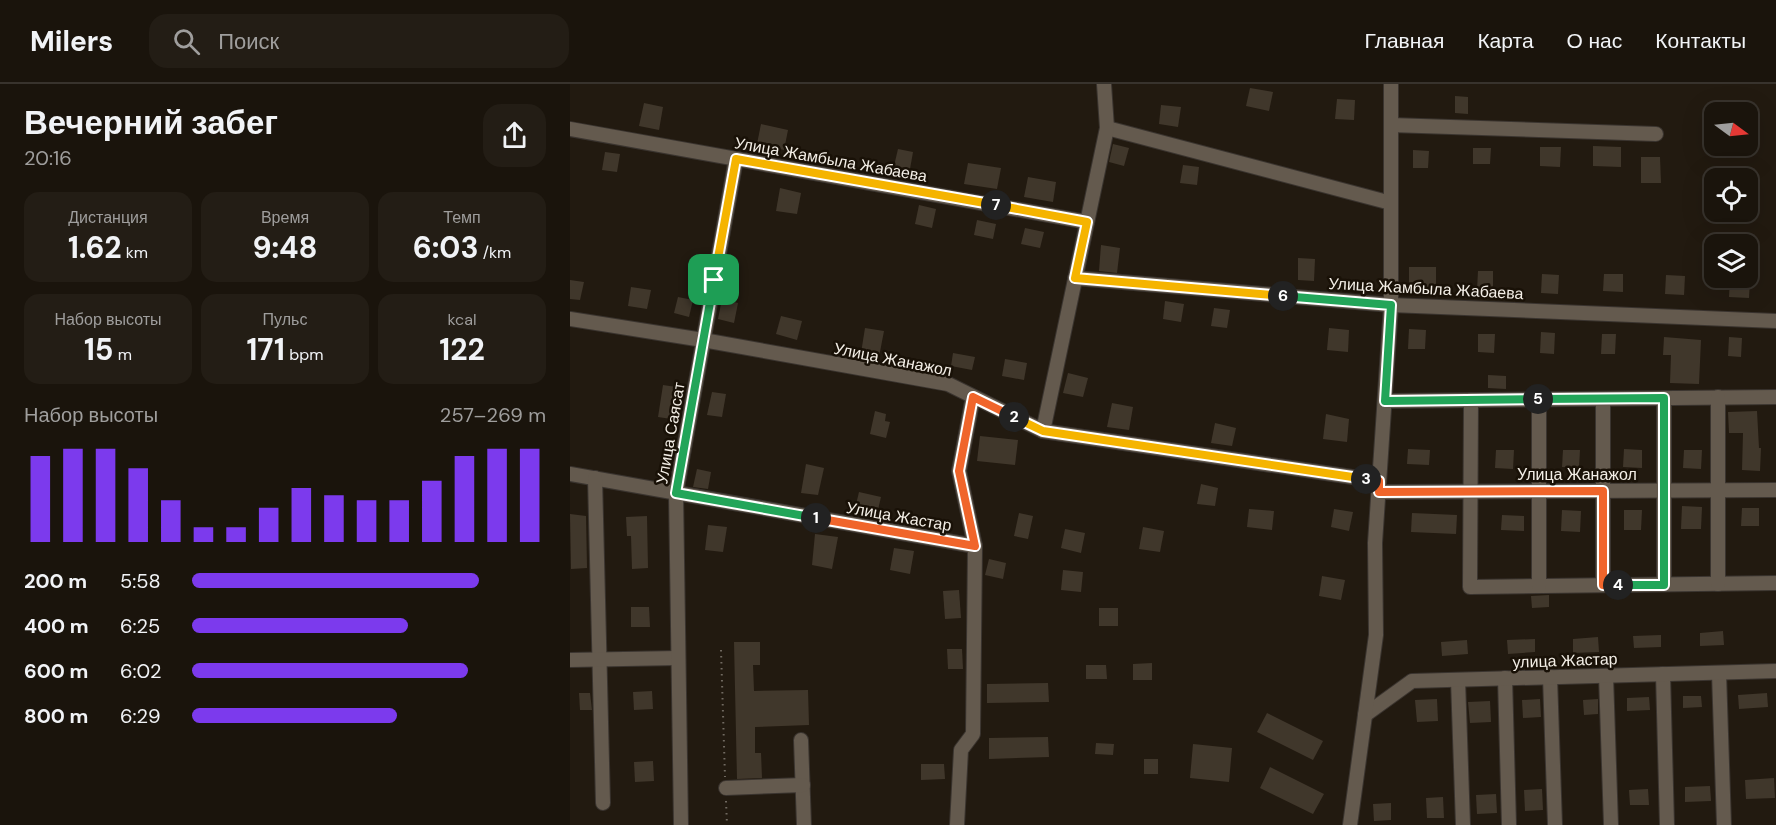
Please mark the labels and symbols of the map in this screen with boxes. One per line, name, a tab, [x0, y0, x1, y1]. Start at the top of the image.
north arrow	[1704, 102, 1758, 156]
street label: Улица Жамбыла Жабаева	[733, 132, 929, 187]
pin: 7	[981, 190, 1011, 220]
pin	[688, 254, 739, 305]
street label: Улица Жамбыла Жабаева	[1328, 273, 1524, 304]
pin: 6	[1268, 281, 1298, 311]
street label: Улица Жанажол	[832, 338, 954, 381]
street label: Улица Саясат	[651, 380, 690, 486]
pin: 5	[1523, 384, 1553, 414]
pin: 2	[999, 402, 1029, 432]
pin: 3	[1351, 464, 1381, 494]
street label: Улица Жанажол	[1517, 464, 1637, 485]
street label: Улица Жастар	[845, 497, 953, 536]
pin: 1	[801, 503, 831, 533]
pin: 4	[1603, 570, 1633, 600]
street label: улица Жастар	[1512, 648, 1618, 673]

